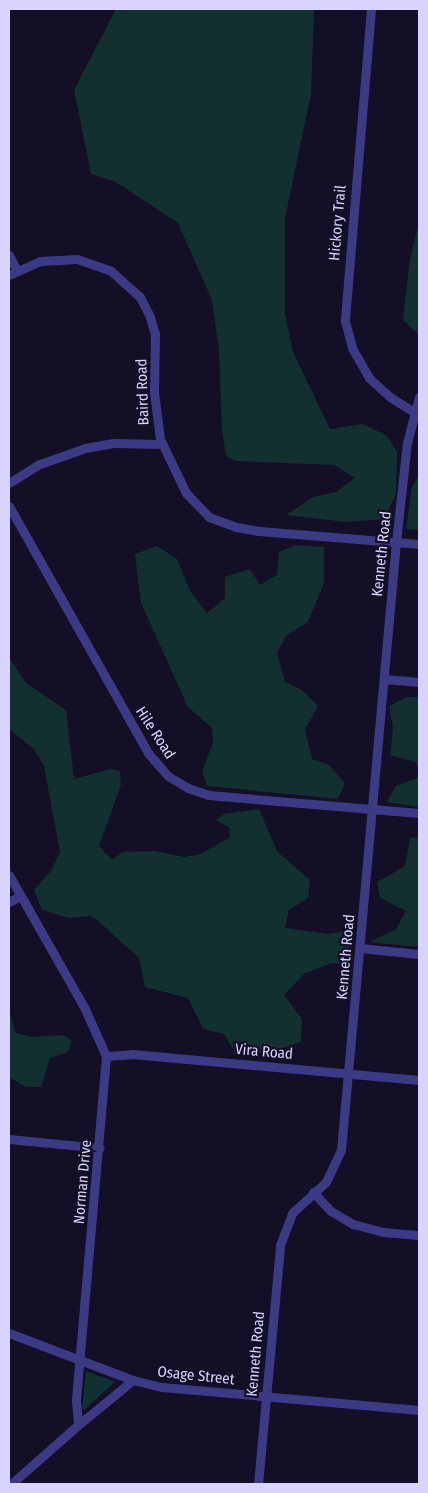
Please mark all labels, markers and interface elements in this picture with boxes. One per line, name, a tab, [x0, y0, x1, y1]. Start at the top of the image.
street label: Hickory Trail	[326, 184, 350, 262]
street label: Baird Road	[133, 358, 153, 426]
street label: Kenneth Road	[369, 510, 395, 598]
street label: Hile Road	[131, 703, 179, 763]
street label: Kenneth Road	[333, 913, 359, 1001]
street label: Vira Road	[234, 1040, 294, 1064]
street label: Norman Drive	[70, 1139, 96, 1225]
street label: Kenneth Road	[243, 1310, 269, 1398]
street label: Osage Street	[156, 1363, 236, 1389]

